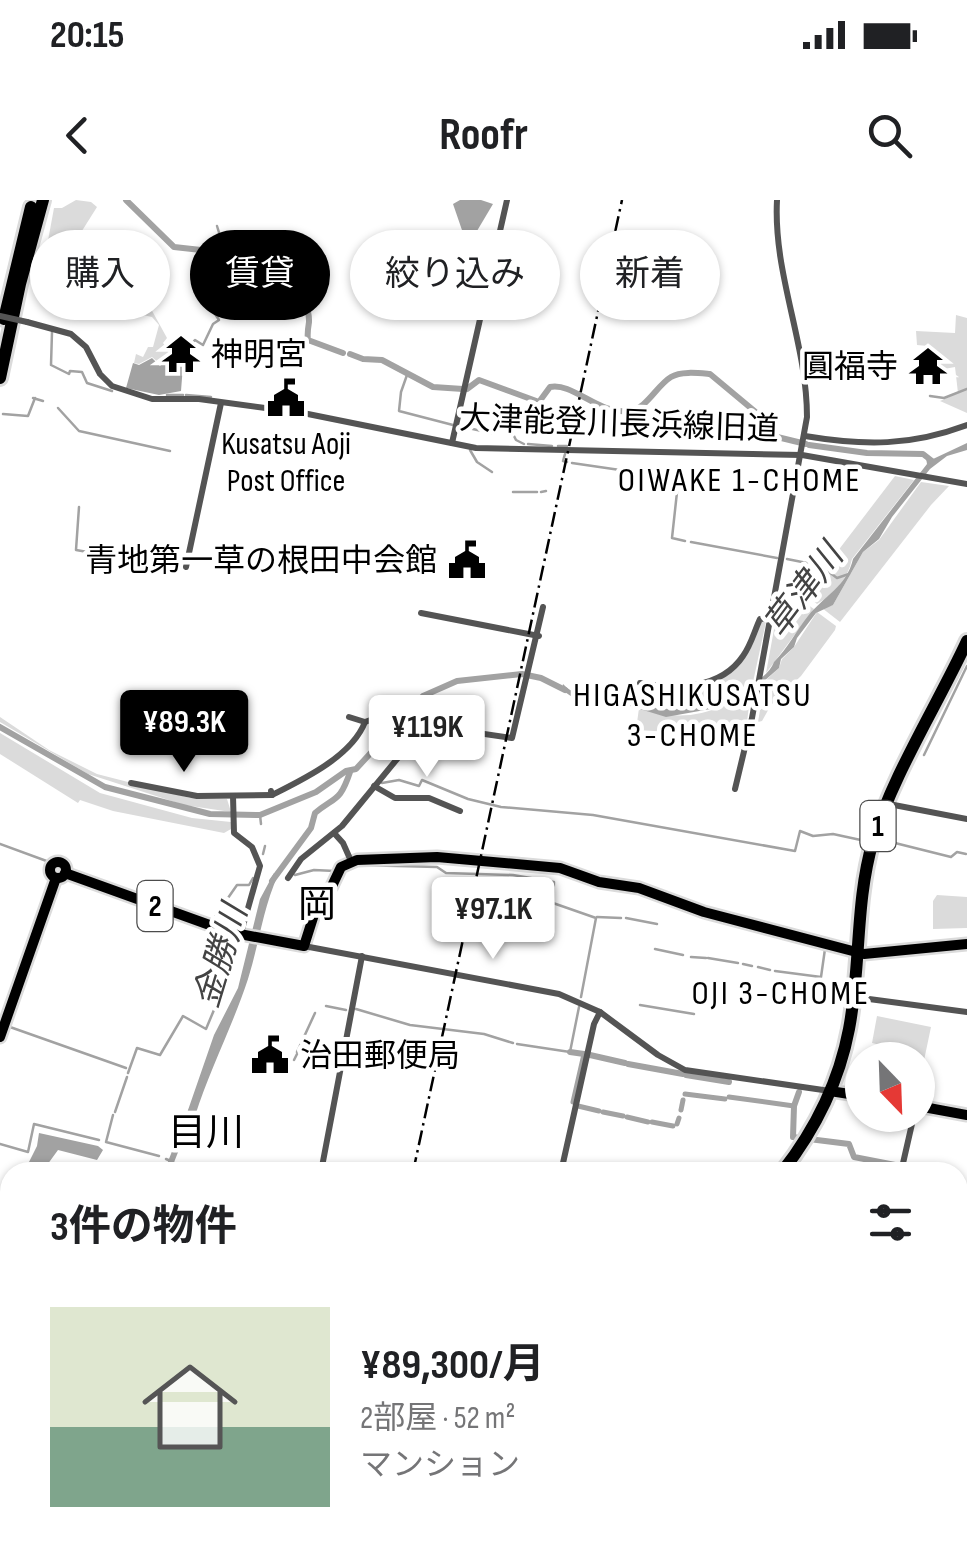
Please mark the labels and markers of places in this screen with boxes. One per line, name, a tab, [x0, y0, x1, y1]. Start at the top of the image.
temple icon: 神明宮	[160, 333, 202, 375]
place label: 神明宮	[211, 336, 307, 375]
temple icon: 圓福寺	[907, 345, 949, 387]
place label: 圓福寺	[802, 348, 898, 387]
public building icon: Kusatsu Aoji Post Office	[265, 377, 307, 419]
place label: Kusatsu Aoji Post Office	[221, 425, 351, 501]
public building icon: 青地第一草の根田中会館	[446, 539, 488, 581]
place label: 青地第一草の根田中会館	[85, 542, 437, 581]
pin: ¥89.3K	[103, 690, 265, 775]
pin: ¥119K	[357, 695, 497, 780]
pin: ¥97.1K	[412, 877, 574, 962]
public building icon: 治田郵便局	[249, 1034, 291, 1076]
place label: 治田郵便局	[300, 1037, 460, 1076]

